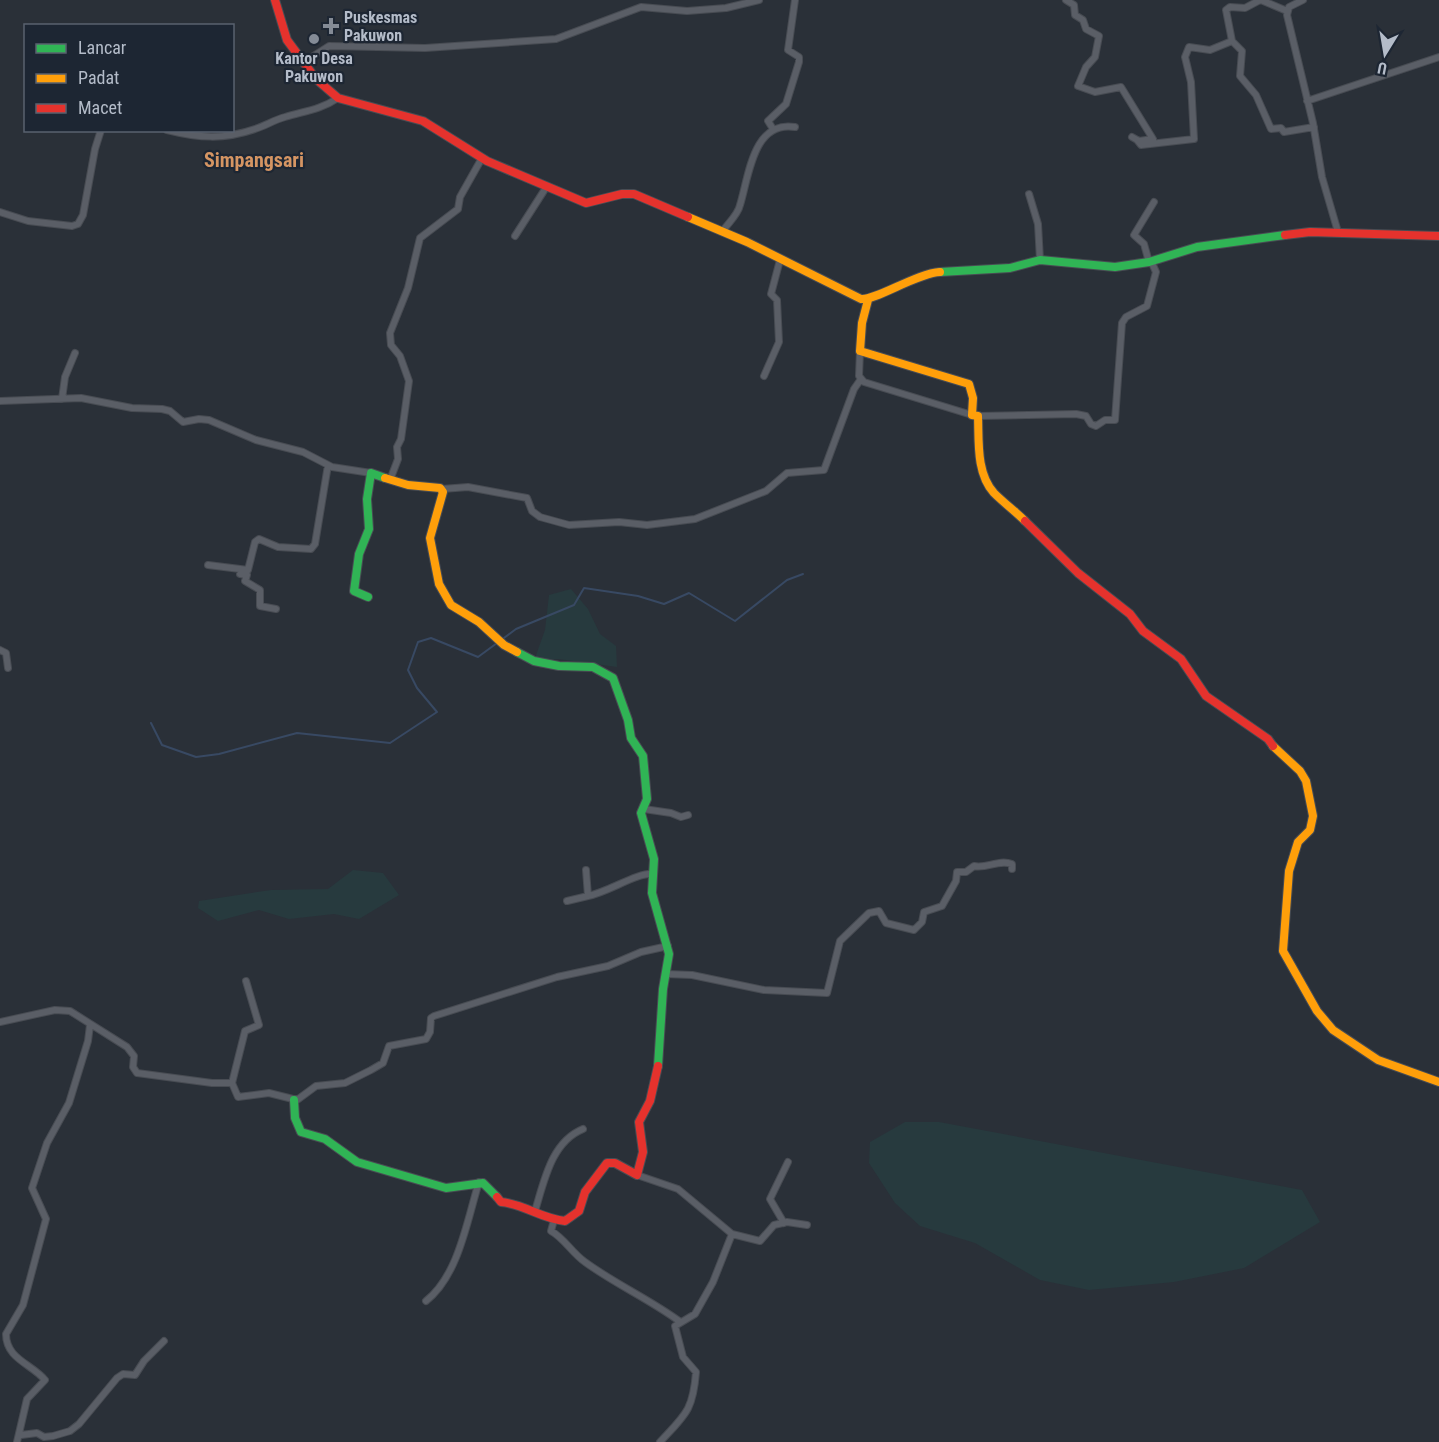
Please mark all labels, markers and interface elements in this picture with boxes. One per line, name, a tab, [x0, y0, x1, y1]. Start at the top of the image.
place label: Puskesmas Pakuwon	[344, 8, 417, 45]
marker: Puskesmas Pakuwon	[322, 17, 340, 35]
legend	[24, 24, 234, 132]
north arrow	[1355, 24, 1415, 84]
marker: Kantor Desa Pakuwon	[307, 32, 321, 46]
text: Lancar	[78, 37, 127, 58]
place label: Kantor Desa Pakuwon	[275, 49, 353, 86]
text: U	[1376, 58, 1389, 78]
text: Padat	[78, 67, 119, 88]
text: Macet	[78, 97, 122, 118]
district label: Simpangsari	[204, 148, 304, 172]

